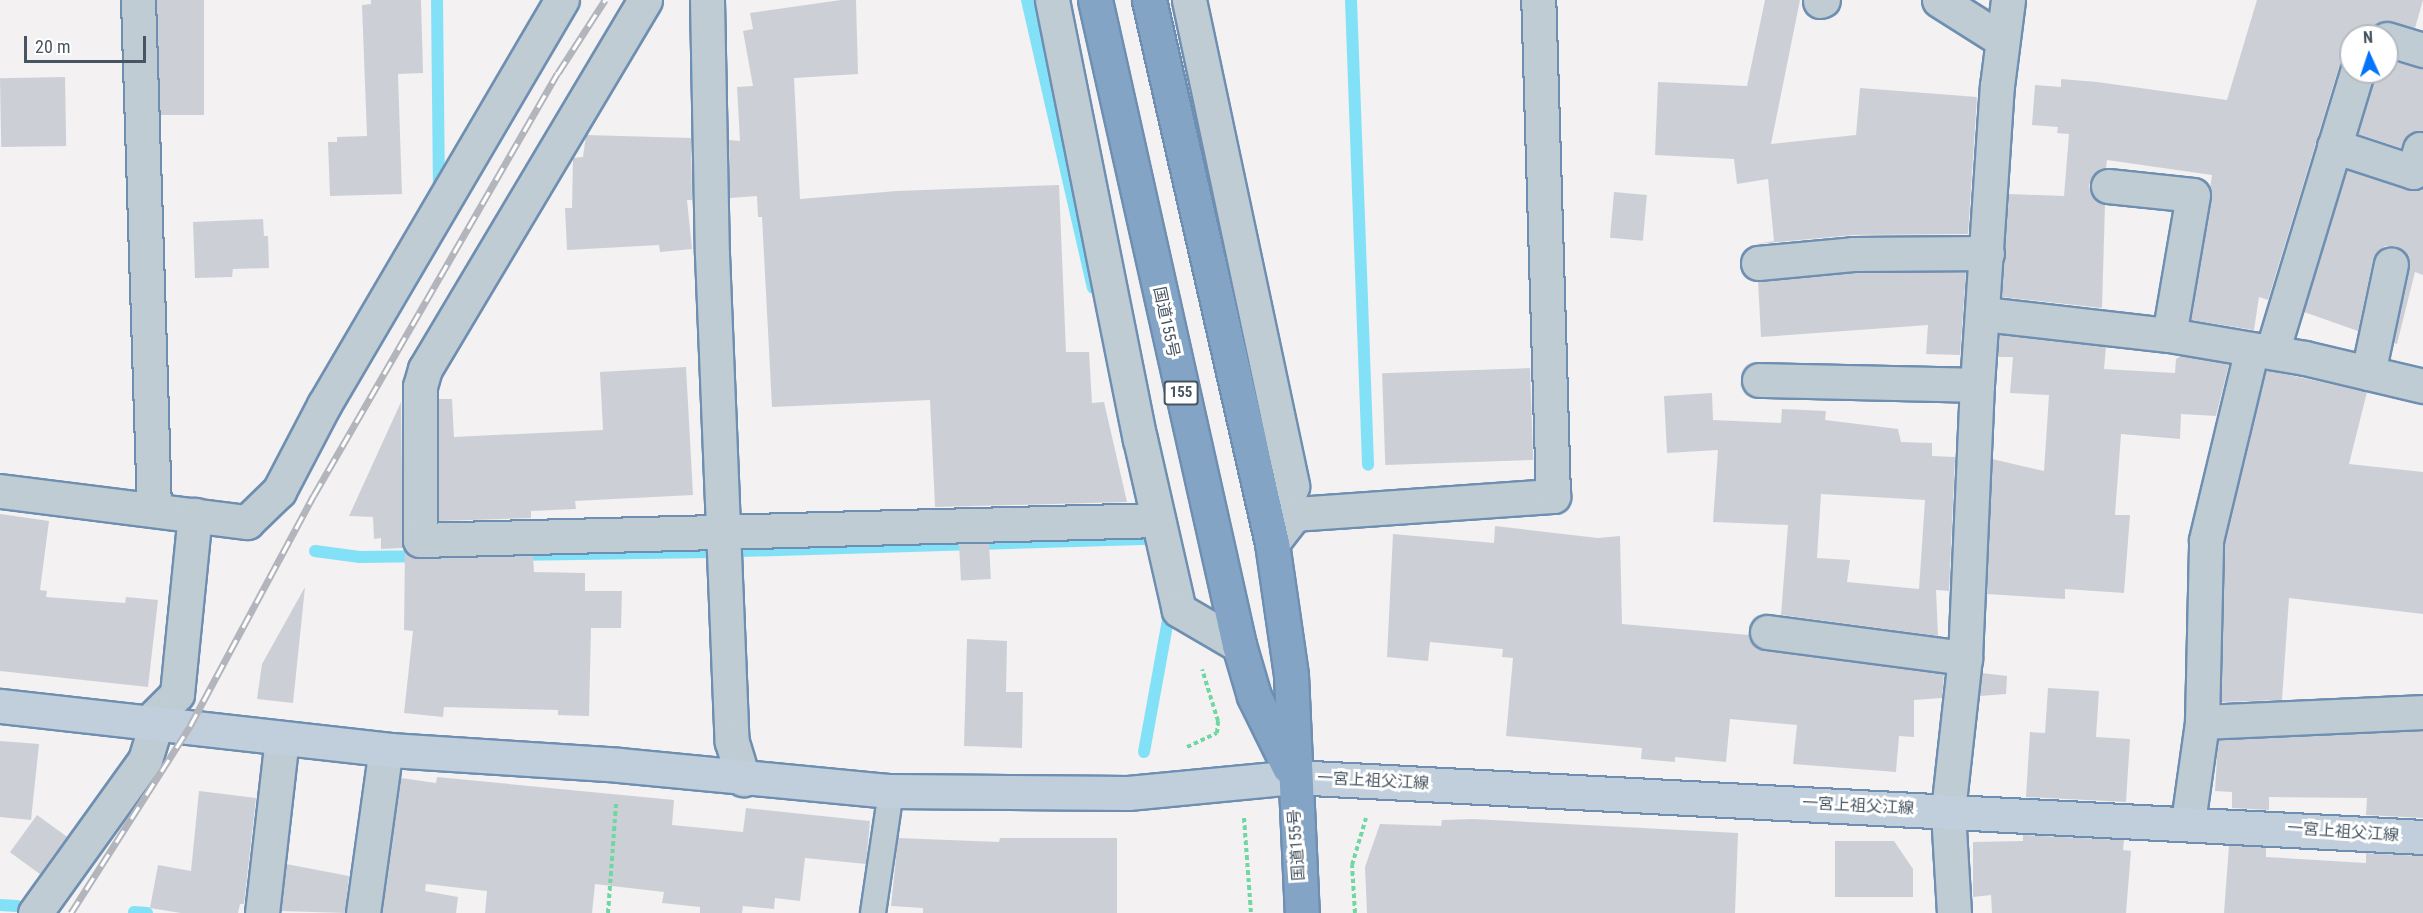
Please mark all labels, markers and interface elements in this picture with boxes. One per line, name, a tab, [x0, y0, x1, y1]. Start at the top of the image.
scale bar	[27, 24, 148, 62]
north arrow	[2339, 24, 2399, 84]
text: N	[2363, 28, 2374, 47]
text: 20 m	[35, 36, 70, 57]
street label: 国道155号	[1149, 285, 1183, 359]
road number: 155	[1163, 381, 1199, 405]
street label: 一宮上祖父江線	[1317, 768, 1429, 794]
street label: 一宮上祖父江線	[1802, 793, 1914, 819]
street label: 国道155号	[1285, 809, 1309, 881]
street label: 一宮上祖父江線	[2286, 819, 2400, 845]

